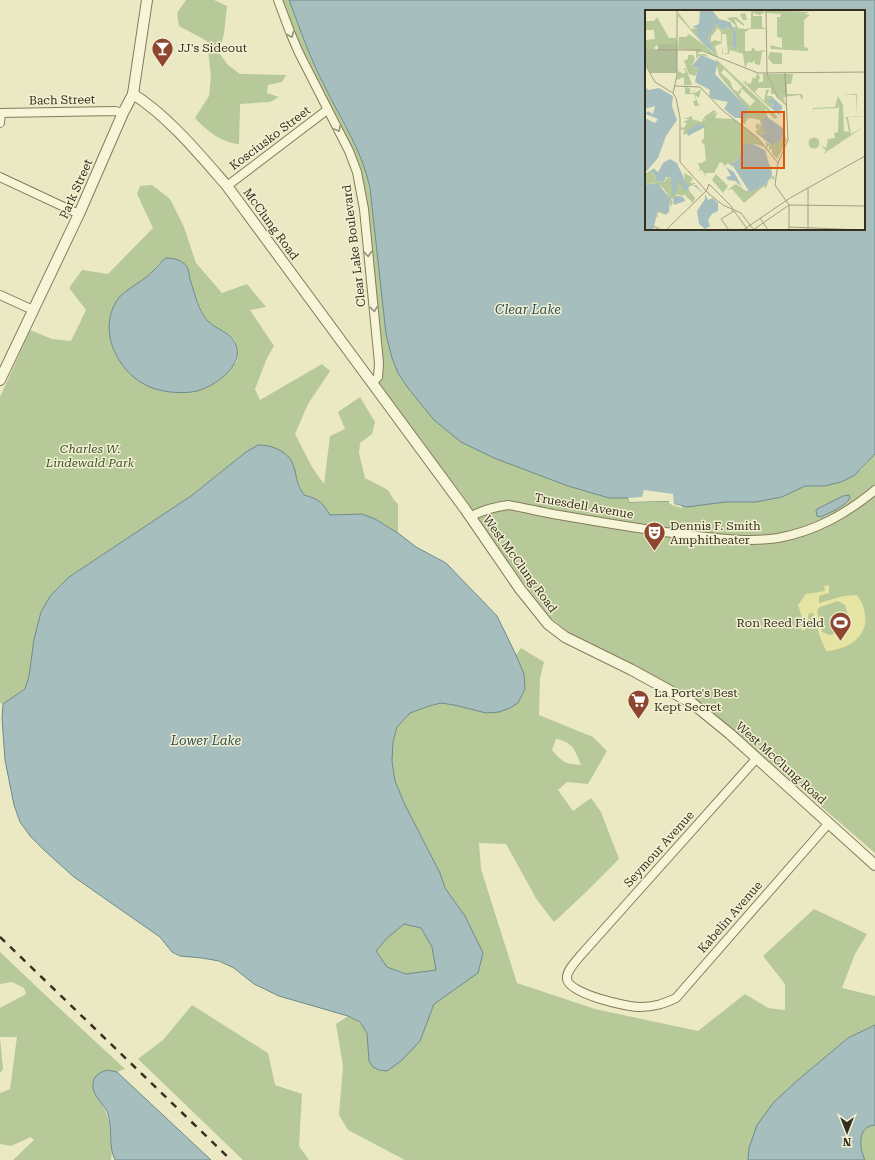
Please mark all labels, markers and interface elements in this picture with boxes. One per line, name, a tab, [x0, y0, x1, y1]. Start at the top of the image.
inset map	[645, 10, 865, 230]
one-way arrow	[286, 31, 294, 39]
bar icon: JJ's Sideout	[149, 35, 175, 68]
place label: JJ's Sideout	[178, 41, 248, 55]
street label: Bach Street	[29, 92, 96, 108]
street label: Kosciusko Street	[227, 103, 313, 173]
one-way arrow	[333, 125, 341, 132]
street label: Park Street	[57, 156, 96, 221]
street label: Clear Lake Boulevard	[340, 184, 368, 308]
street label: McClung Road	[240, 185, 302, 263]
one-way arrow	[364, 251, 373, 257]
water label: Clear Lake	[495, 302, 561, 317]
one-way arrow	[369, 305, 378, 312]
park label: Charles W. Lindewald Park	[45, 442, 135, 470]
street label: Truesdell Avenue	[533, 490, 635, 522]
street label: West McClung Road	[480, 513, 560, 616]
place label: Dennis F. Smith Amphitheater	[670, 519, 761, 547]
theatre icon: Dennis F. Smith Amphitheater	[642, 520, 668, 553]
sports icon: Ron Reed Field	[827, 610, 853, 643]
place label: Ron Reed Field	[737, 616, 824, 630]
place label: La Porte's Best Kept Secret	[654, 686, 738, 714]
supermarket icon: La Porte's Best Kept Secret	[626, 687, 652, 720]
street label: West McClung Road	[733, 719, 829, 807]
water label: Lower Lake	[170, 733, 242, 748]
street label: Seymour Avenue	[621, 808, 697, 890]
street label: Kabelin Avenue	[695, 878, 765, 956]
north arrow	[827, 1112, 867, 1152]
text: N	[842, 1135, 851, 1148]

